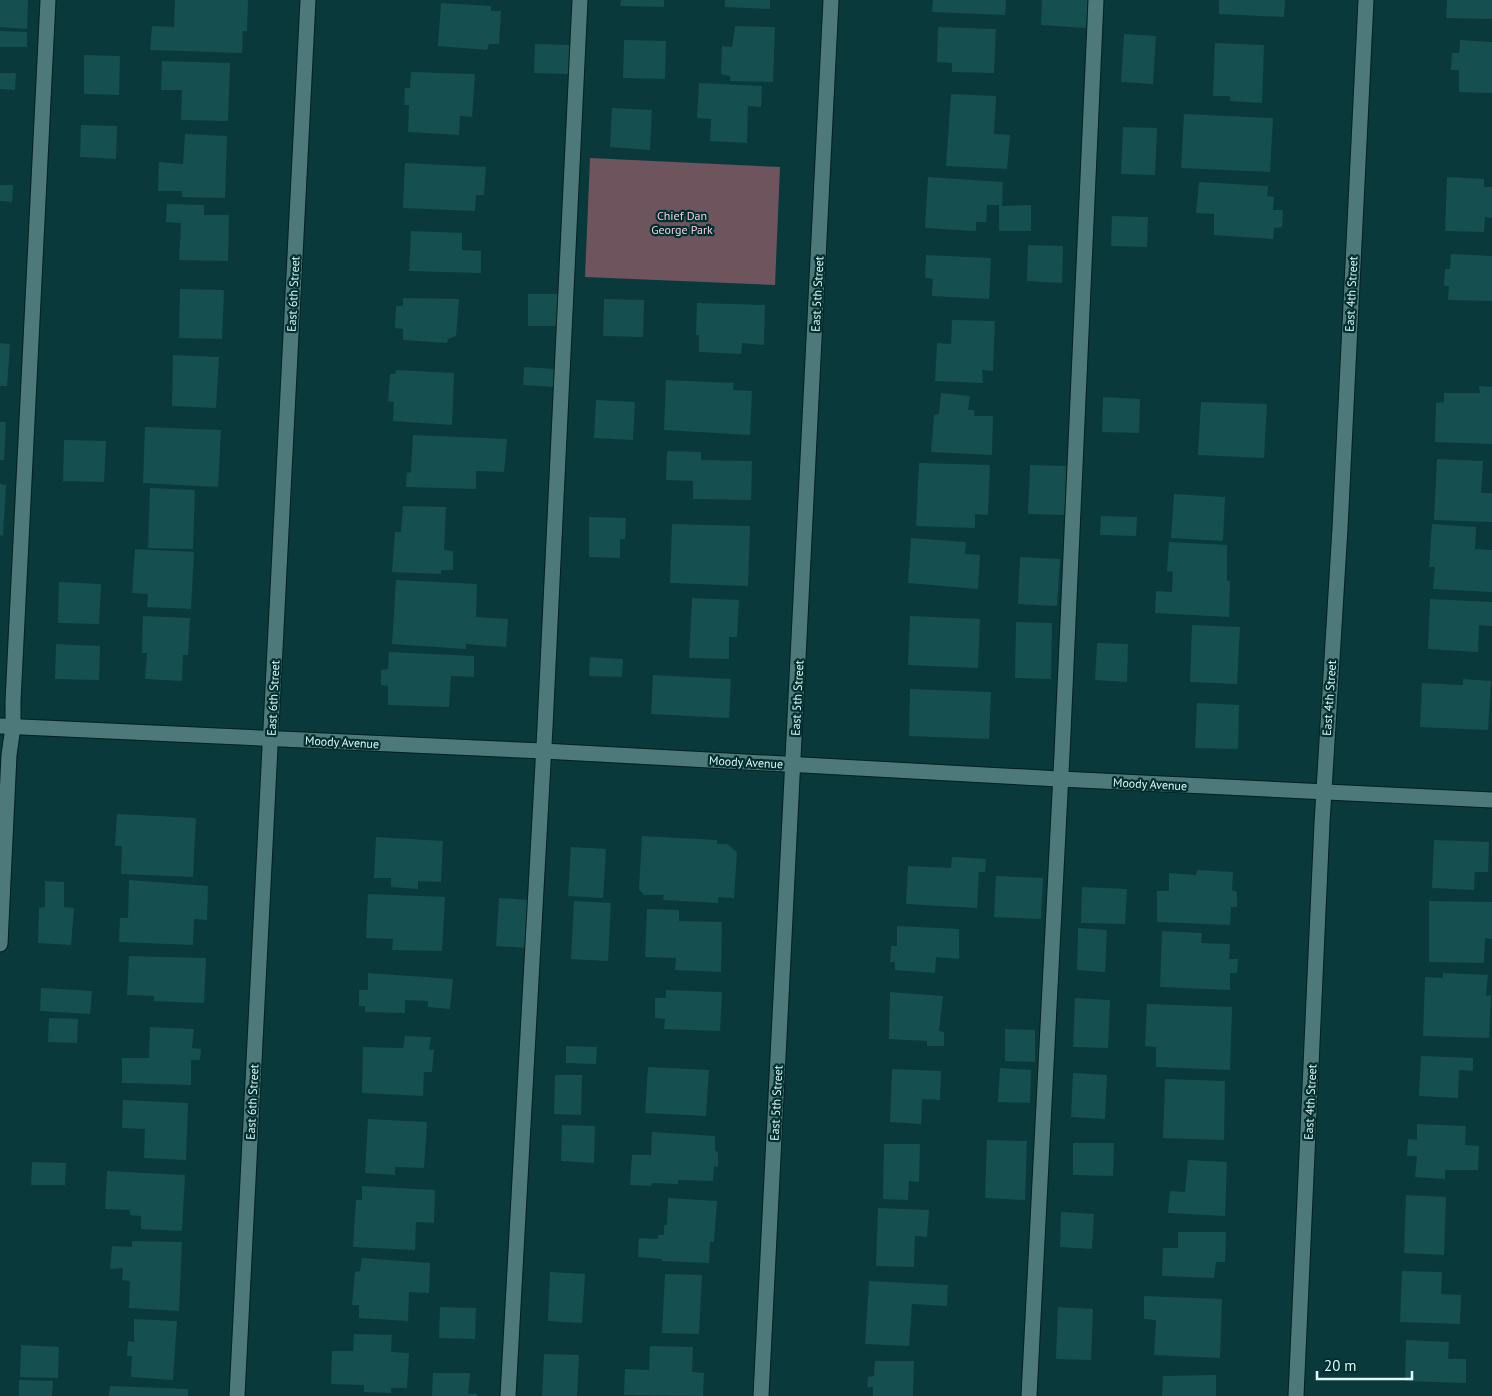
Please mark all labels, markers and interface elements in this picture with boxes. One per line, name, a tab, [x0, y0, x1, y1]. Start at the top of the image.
park label: Chief Dan George Park	[651, 208, 713, 237]
street label: East 6th Street	[284, 256, 302, 332]
street label: East 5th Street	[808, 256, 826, 332]
street label: East 4th Street	[1342, 256, 1360, 332]
street label: East 6th Street	[264, 660, 282, 736]
street label: East 5th Street	[788, 660, 806, 736]
street label: East 4th Street	[1319, 660, 1339, 736]
street label: Moody Avenue	[305, 733, 379, 751]
street label: Moody Avenue	[709, 753, 783, 771]
street label: Moody Avenue	[1113, 775, 1187, 793]
street label: East 6th Street	[243, 1064, 261, 1140]
street label: East 4th Street	[1301, 1064, 1319, 1140]
street label: East 5th Street	[767, 1065, 785, 1141]
scale bar	[1317, 1348, 1412, 1380]
text: 20 m	[1324, 1356, 1357, 1375]

